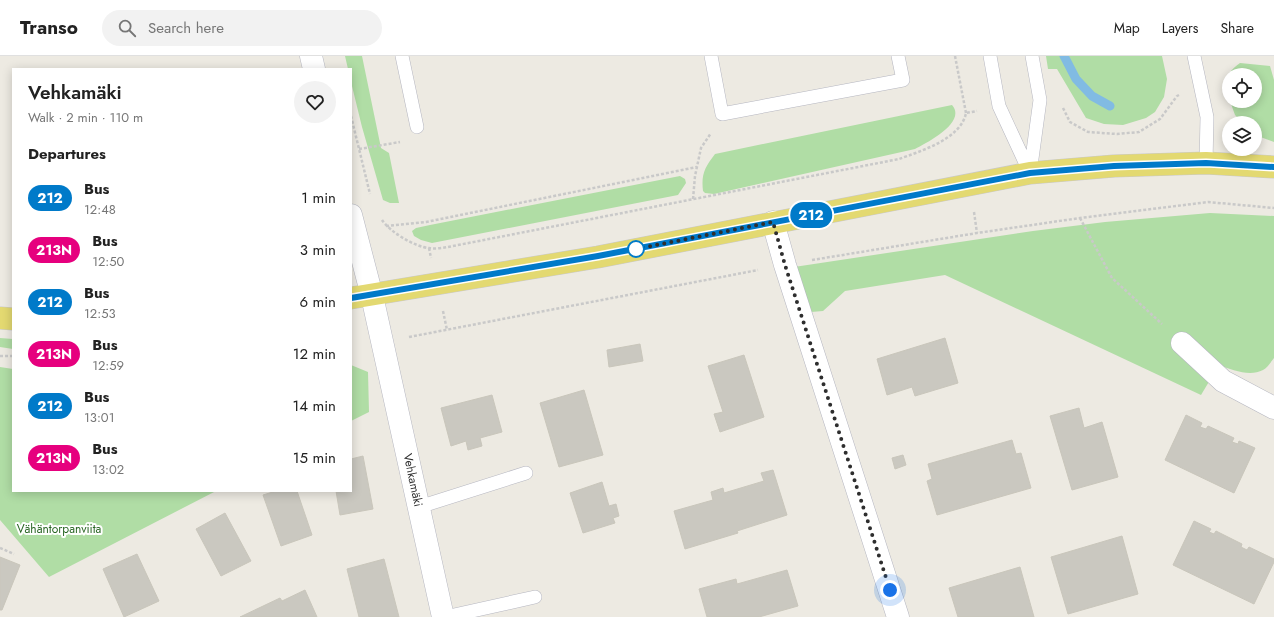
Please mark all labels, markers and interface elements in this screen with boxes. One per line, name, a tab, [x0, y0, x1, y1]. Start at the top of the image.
search box	[102, 10, 382, 46]
text: Transo	[20, 14, 78, 41]
icon: search	[116, 17, 138, 39]
text: Search here	[148, 17, 224, 39]
text: Map	[1114, 18, 1140, 38]
text: Layers	[1162, 18, 1198, 38]
text: Share	[1220, 18, 1254, 38]
map controls	[1222, 68, 1262, 156]
button: locate	[1222, 68, 1262, 108]
text: Vehkamäki	[28, 79, 122, 106]
button: heart	[294, 81, 336, 123]
text: Walk · 2 min · 110 m	[28, 108, 143, 127]
button: layers	[1222, 116, 1262, 156]
text: Departures	[28, 143, 106, 165]
text: Bus	[84, 178, 109, 200]
text: 1 min	[301, 187, 336, 209]
text: 212	[37, 188, 63, 208]
text: 12:48	[84, 200, 116, 219]
line badge: 212	[788, 202, 834, 228]
text: 212	[798, 205, 824, 225]
text: Bus	[92, 230, 118, 252]
text: 3 min	[300, 239, 336, 261]
text: 213N	[36, 240, 72, 260]
unlabelled marker	[627, 240, 645, 258]
text: 12:50	[92, 252, 124, 271]
text: Bus	[84, 282, 109, 304]
text: 6 min	[299, 291, 336, 313]
text: 212	[37, 292, 63, 312]
text: 12:53	[84, 304, 116, 323]
text: Bus	[92, 334, 118, 356]
text: 12 min	[293, 343, 336, 365]
text: 213N	[36, 344, 72, 364]
text: 12:59	[92, 356, 124, 375]
text: Bus	[84, 386, 109, 408]
text: 14 min	[293, 395, 336, 417]
text: 212	[37, 396, 63, 416]
text: 13:01	[84, 408, 115, 427]
text: Bus	[92, 438, 118, 460]
text: 15 min	[293, 447, 336, 469]
text: 213N	[36, 448, 72, 468]
street label: Vehkamäki	[399, 452, 427, 508]
text: 13:02	[92, 460, 124, 479]
park label: Vähäntorpanviita	[17, 520, 102, 538]
your location	[880, 580, 900, 600]

